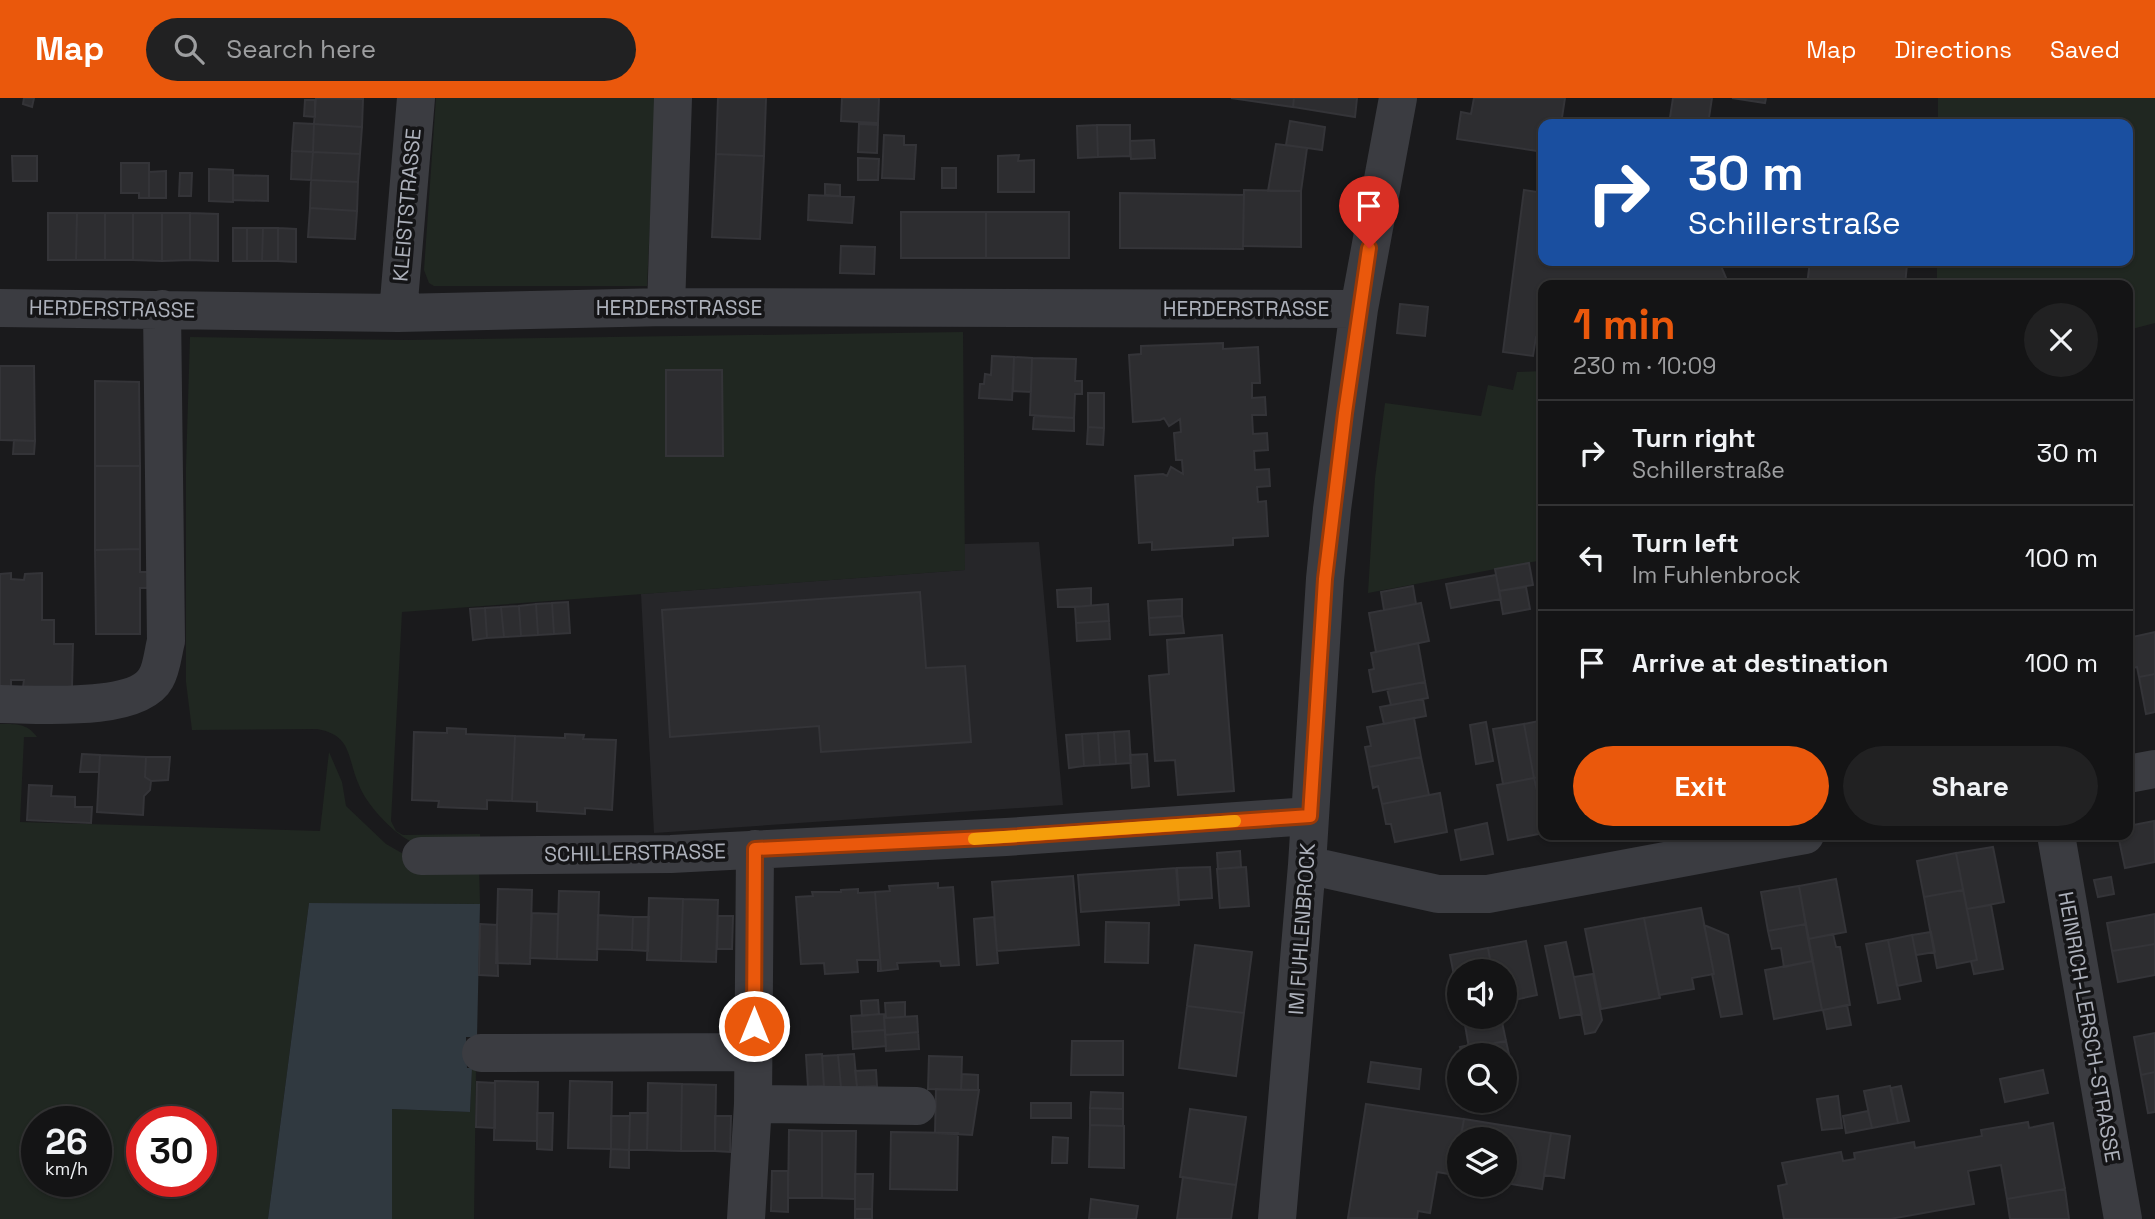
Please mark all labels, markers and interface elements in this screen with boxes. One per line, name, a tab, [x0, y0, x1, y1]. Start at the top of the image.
search box	[146, 18, 636, 81]
text: Map	[35, 28, 104, 70]
icon: search	[170, 30, 208, 68]
text: Search here	[226, 32, 376, 66]
text: Map	[1806, 34, 1856, 65]
text: Directions	[1894, 34, 2012, 65]
text: Saved	[2050, 34, 2120, 65]
street label: KLEISTSTRASSE	[386, 127, 427, 283]
text: 30 m	[1688, 142, 1804, 204]
icon: right	[1573, 147, 1664, 238]
pin	[1339, 176, 1399, 248]
icon: arrive	[1350, 187, 1388, 225]
text: Schillerstraße	[1688, 203, 1901, 243]
street label: HERDERSTRASSE	[29, 294, 195, 323]
street label: HERDERSTRASSE	[596, 294, 762, 321]
street label: HERDERSTRASSE	[1163, 295, 1329, 322]
text: 1 min	[1573, 298, 1676, 351]
button: close	[2024, 303, 2098, 377]
text: 230 m · 10:09	[1573, 351, 1716, 381]
text: Turn right	[1632, 421, 1756, 455]
icon: right	[1573, 434, 1611, 472]
text: 30 m	[2037, 436, 2098, 470]
text: Schillerstraße	[1632, 455, 1785, 485]
text: Turn left	[1632, 526, 1739, 560]
icon: left	[1573, 539, 1611, 577]
text: 100 m	[2025, 541, 2098, 575]
text: Im Fuhlenbrock	[1632, 560, 1801, 590]
icon: arrive	[1573, 644, 1611, 682]
text: Arrive at destination	[1632, 646, 1889, 680]
text: 100 m	[2025, 646, 2098, 680]
button: Exit	[1573, 746, 1829, 826]
button: Share	[1843, 746, 2098, 826]
street label: SCHILLERSTRASSE	[544, 837, 726, 868]
street label: IM FUHLENBROCK	[1282, 842, 1321, 1016]
street label: HEINRICH-LERSCH-STRASSE	[2052, 889, 2127, 1165]
map controls	[1447, 959, 1517, 1197]
button: sound	[1447, 959, 1517, 1029]
position arrow	[717, 989, 791, 1063]
button: search	[1447, 1043, 1517, 1113]
speed limit sign: 30	[126, 1106, 217, 1197]
text: 26	[45, 1120, 88, 1164]
button: layers	[1447, 1127, 1517, 1197]
text: km/h	[45, 1157, 88, 1180]

